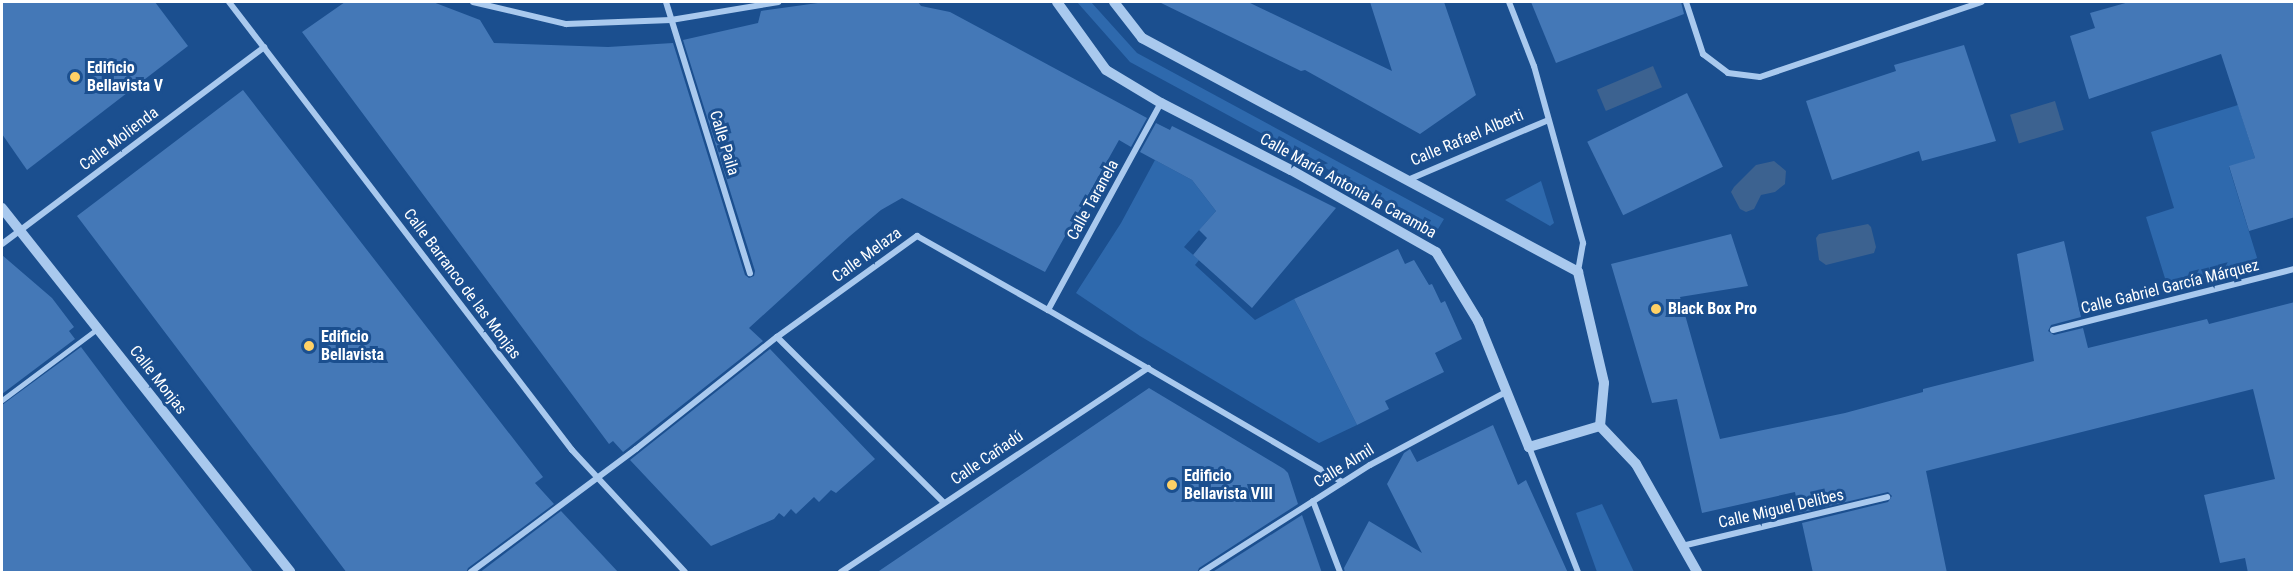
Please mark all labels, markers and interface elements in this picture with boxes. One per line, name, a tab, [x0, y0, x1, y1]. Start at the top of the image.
place label: Edificio Bellavista V	[87, 58, 163, 96]
marker: Edificio Bellavista V	[68, 70, 82, 84]
street label: Calle Molienda	[76, 103, 162, 175]
street label: Calle Rafael Alberti	[1408, 106, 1526, 170]
street label: Calle Paila	[705, 108, 743, 178]
street label: Calle María Antonia la Caramba	[1256, 129, 1440, 243]
street label: Calle Taranela	[1063, 156, 1123, 244]
street label: Calle Barranco de las Monjas	[399, 205, 525, 363]
street label: Calle Melaza	[829, 223, 905, 287]
street label: Calle Gabriel García Márquez	[2079, 256, 2261, 318]
place label: Black Box Pro	[1668, 299, 1757, 319]
marker: Black Box Pro	[1649, 302, 1663, 316]
place label: Edificio Bellavista	[321, 327, 384, 365]
marker: Edificio Bellavista	[302, 339, 316, 353]
street label: Calle Monjas	[125, 342, 191, 418]
street label: Calle Cañadú	[947, 427, 1027, 489]
street label: Calle Almil	[1310, 440, 1378, 492]
place label: Edificio Bellavista VIII	[1184, 466, 1273, 504]
marker: Edificio Bellavista VIII	[1165, 478, 1179, 492]
street label: Calle Miguel Delibes	[1716, 485, 1846, 533]

